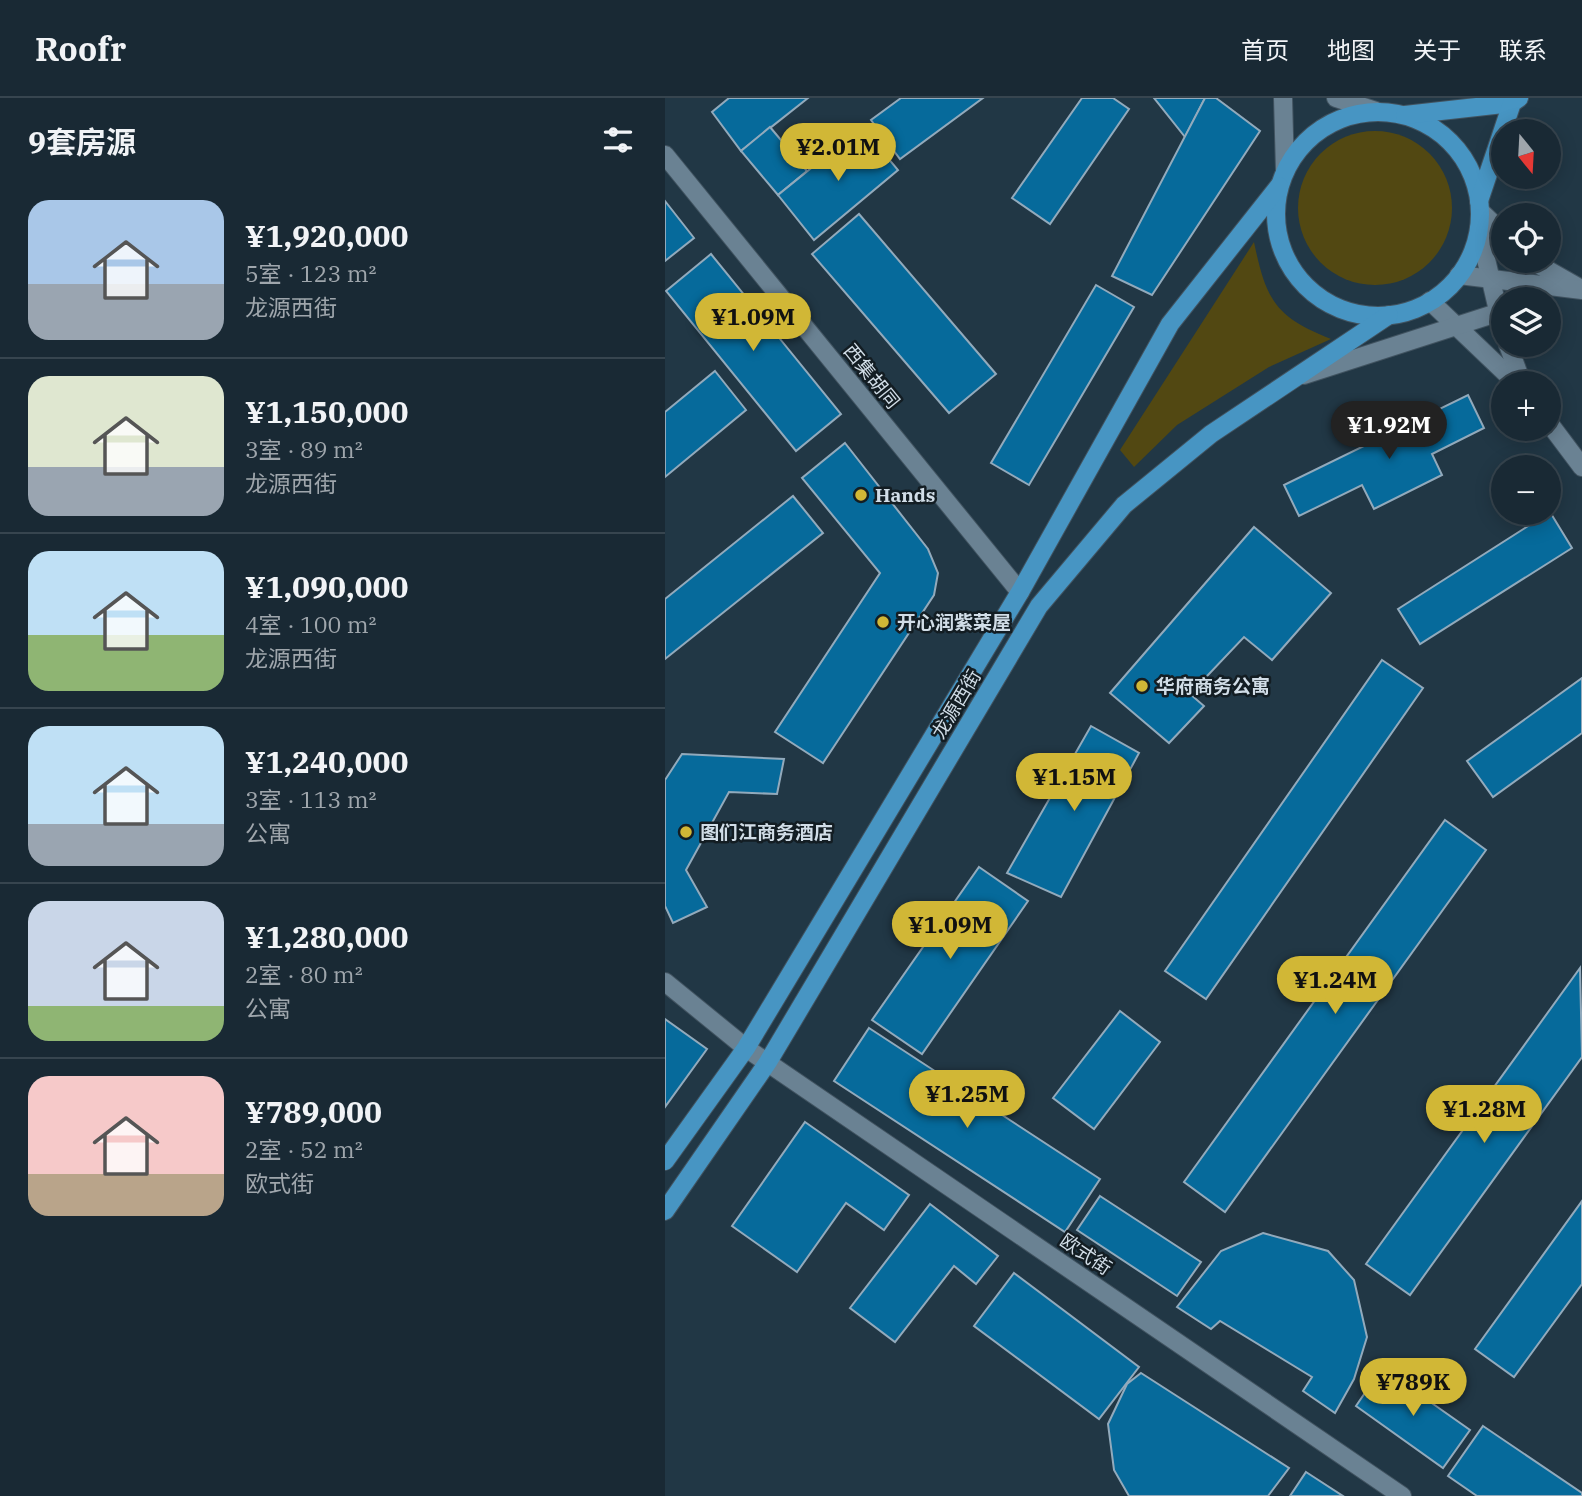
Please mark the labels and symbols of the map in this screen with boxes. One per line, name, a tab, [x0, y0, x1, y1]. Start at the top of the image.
north arrow	[1491, 119, 1561, 189]
pin: ¥2.01M	[781, 123, 895, 183]
pin: ¥1.09M	[696, 294, 810, 353]
street label: 西集胡同	[839, 339, 905, 413]
pin: ¥1.92M	[1332, 402, 1446, 461]
place label: Hands	[875, 483, 936, 507]
marker: Hands	[853, 487, 869, 503]
place label: 开心润紫菜屋	[897, 610, 1011, 634]
marker: 开心润紫菜屋	[875, 614, 891, 630]
street label: 龙源西街	[926, 665, 986, 743]
place label: 华府商务公寓	[1156, 674, 1270, 698]
marker: 华府商务公寓	[1134, 678, 1150, 694]
pin: ¥1.15M	[1017, 754, 1131, 813]
place label: 图们江商务酒店	[700, 820, 833, 844]
marker: 图们江商务酒店	[678, 824, 694, 840]
pin: ¥1.09M	[893, 902, 1007, 961]
pin: ¥1.24M	[1278, 956, 1392, 1016]
pin: ¥1.25M	[910, 1070, 1024, 1130]
pin: ¥1.28M	[1427, 1086, 1541, 1145]
street label: 欧式街	[1056, 1228, 1116, 1280]
pin: ¥789K	[1364, 1358, 1462, 1418]

